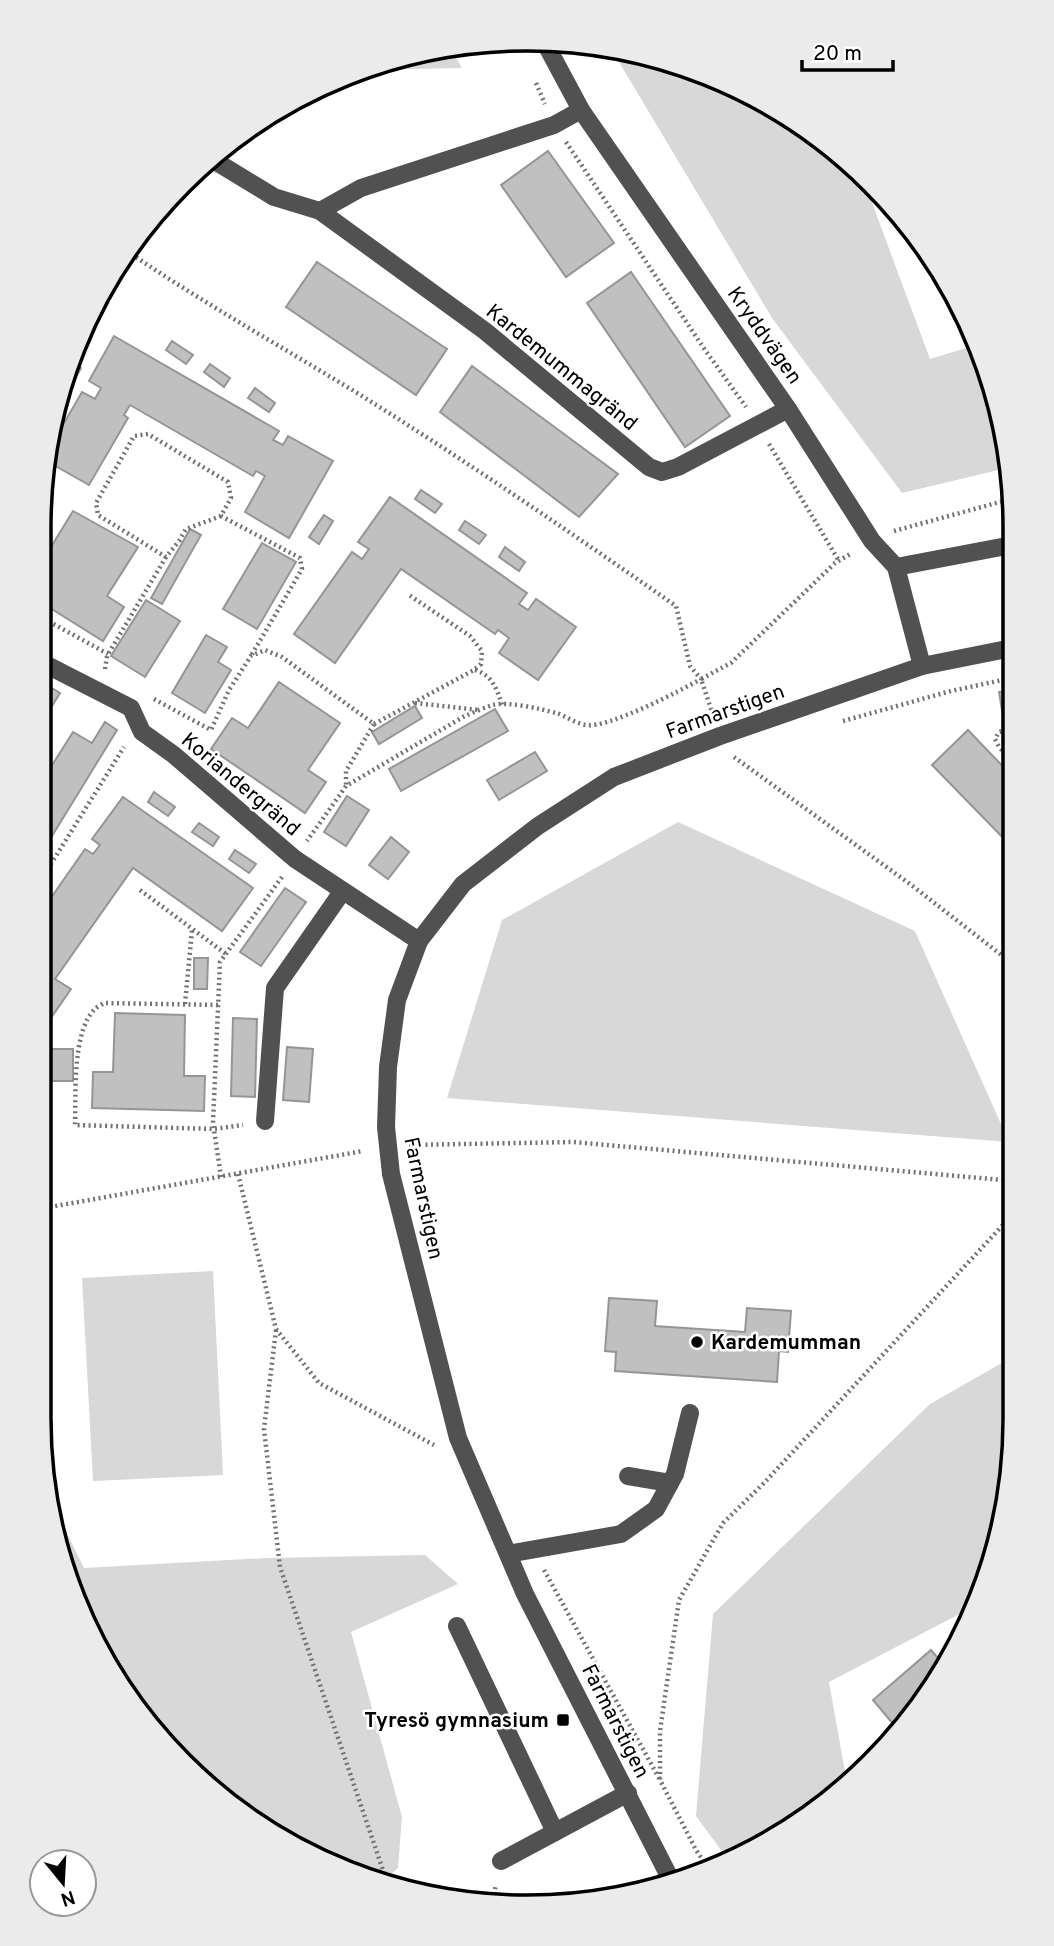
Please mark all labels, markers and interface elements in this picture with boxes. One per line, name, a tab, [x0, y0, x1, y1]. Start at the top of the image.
scale bar	[802, 28, 893, 72]
text: 20 m	[813, 41, 862, 68]
street label: Kryddvägen	[720, 282, 807, 390]
street label: Kardemummagränd	[480, 299, 642, 438]
street label: Farmarstigen	[663, 678, 788, 746]
street label: Koriandergränd	[175, 727, 305, 843]
street label: Farmarstigen	[396, 1135, 449, 1262]
place label: Kardemumman	[711, 1330, 861, 1357]
marker: Kardemumman	[689, 1334, 705, 1350]
street label: Farmarstigen	[574, 1660, 655, 1783]
place label: Tyresö gymnasium	[364, 1708, 549, 1735]
marker: Tyresö gymnasium	[555, 1712, 571, 1728]
north arrow	[28, 1848, 98, 1918]
text: N	[57, 1884, 78, 1911]

